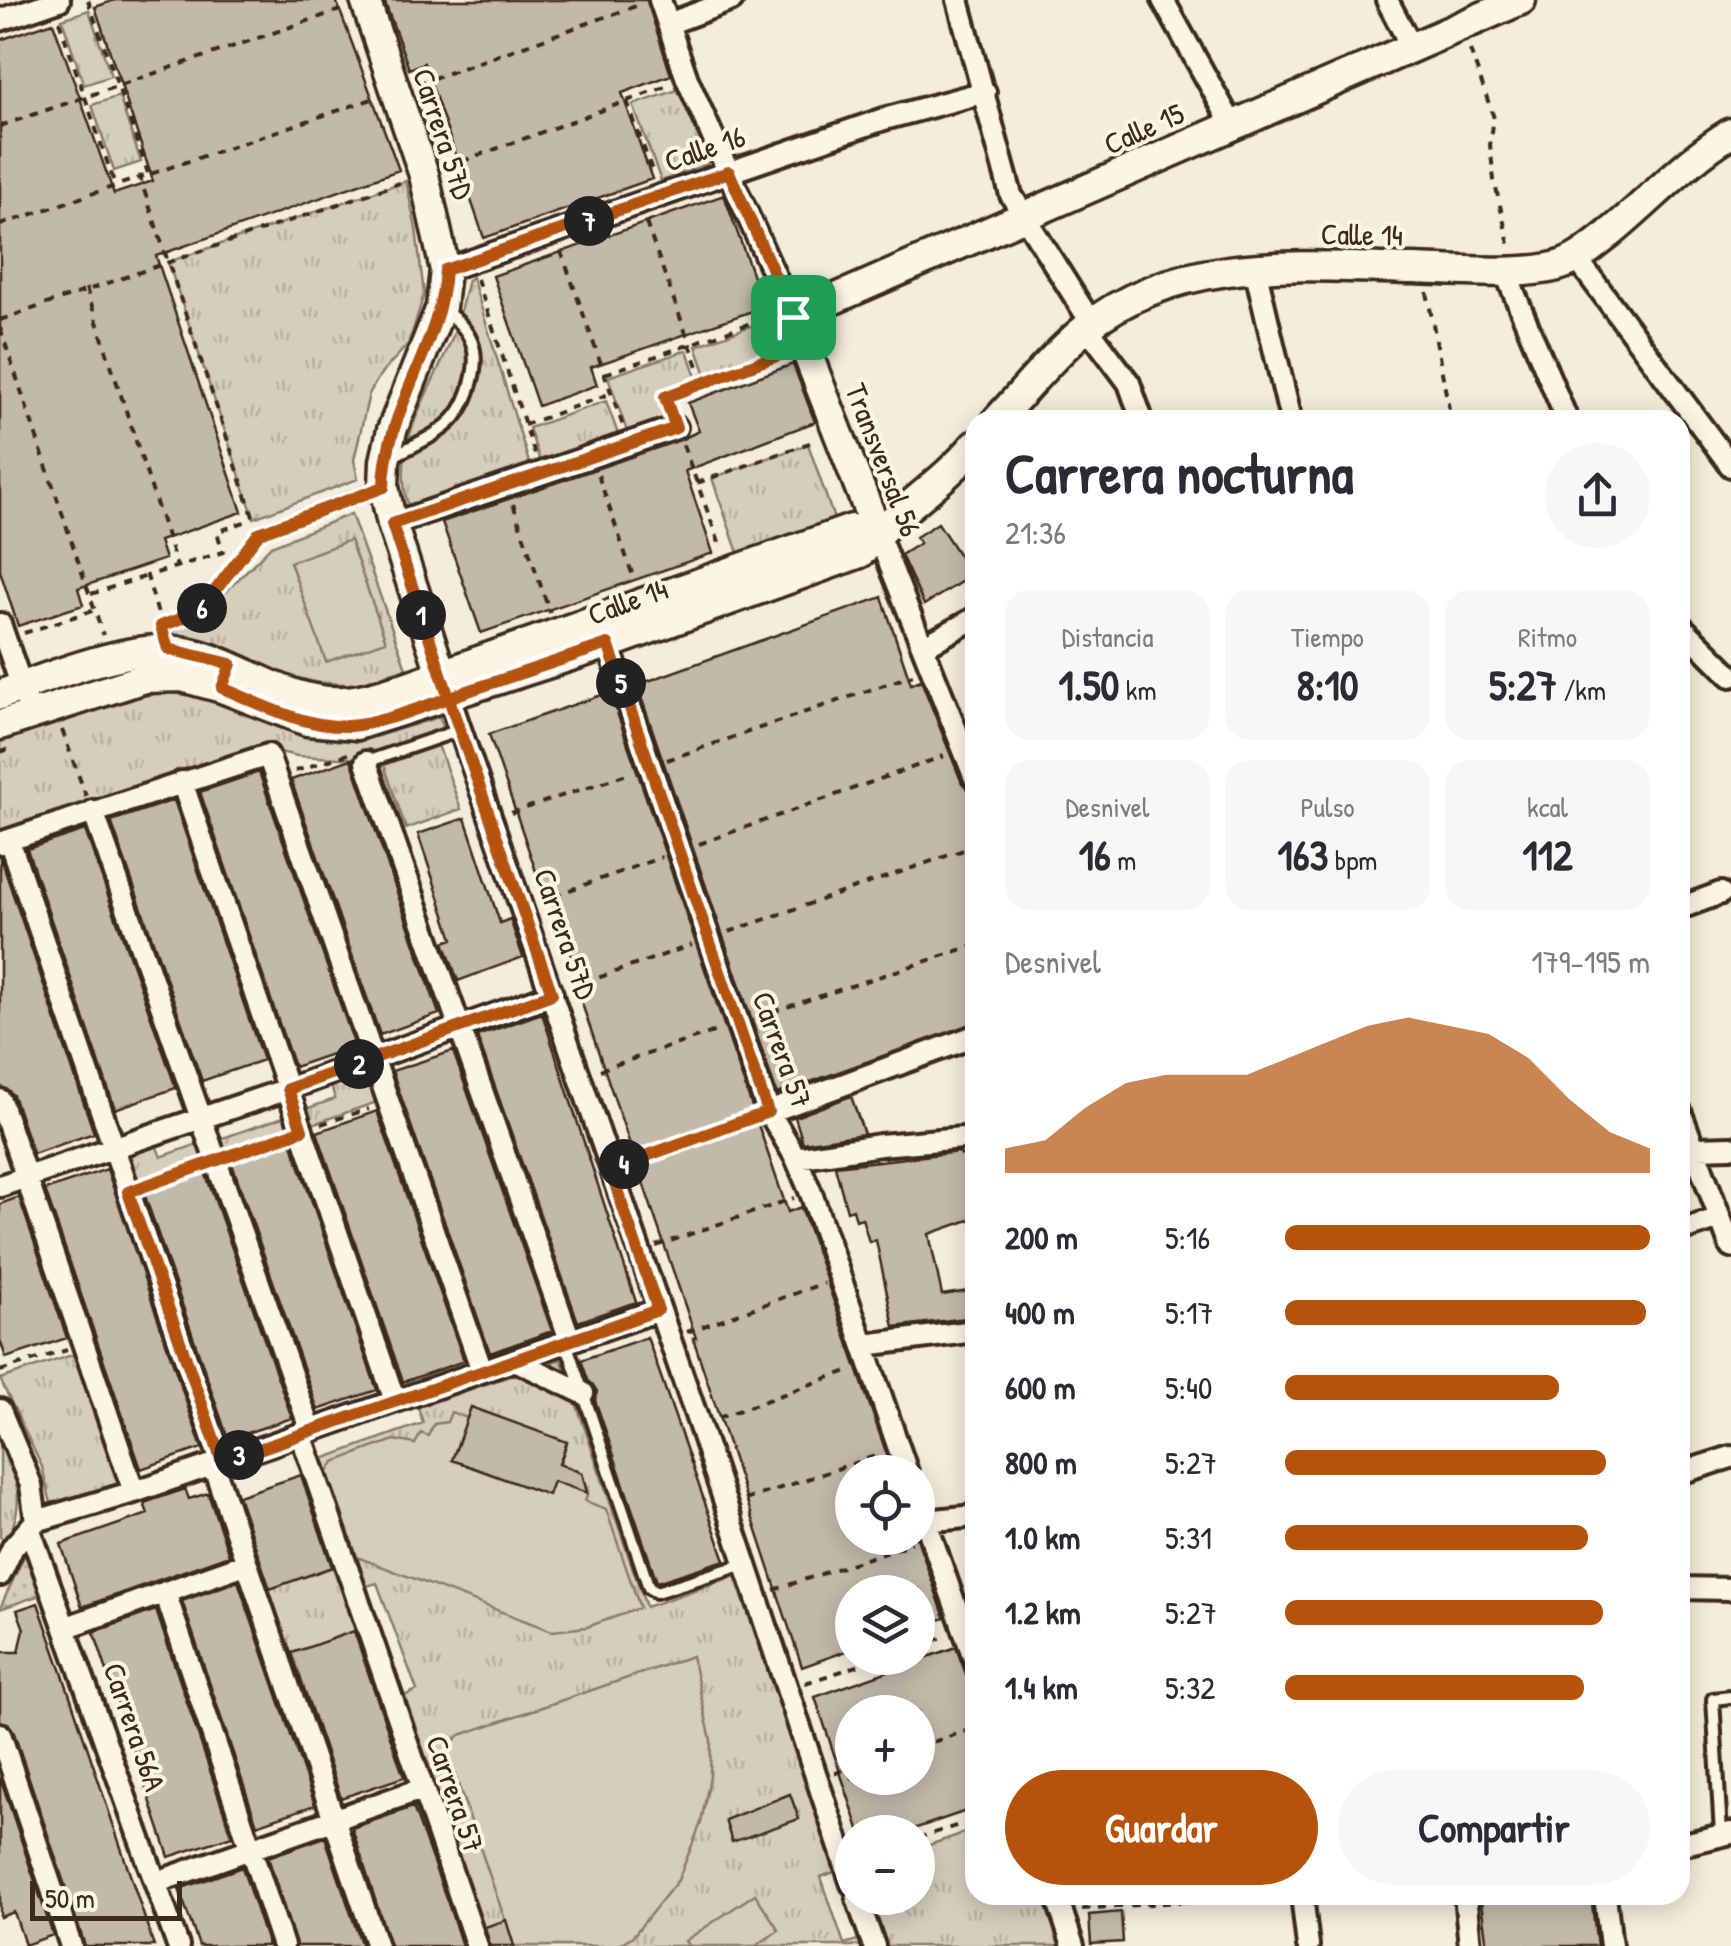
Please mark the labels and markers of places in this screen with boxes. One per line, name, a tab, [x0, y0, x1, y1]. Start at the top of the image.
pin: 7	[564, 196, 614, 246]
pin	[751, 275, 836, 360]
pin: 6	[177, 583, 227, 633]
pin: 1	[396, 590, 446, 640]
pin: 5	[596, 658, 646, 708]
pin: 2	[334, 1039, 384, 1089]
pin: 4	[599, 1139, 649, 1189]
pin: 3	[214, 1430, 264, 1480]

